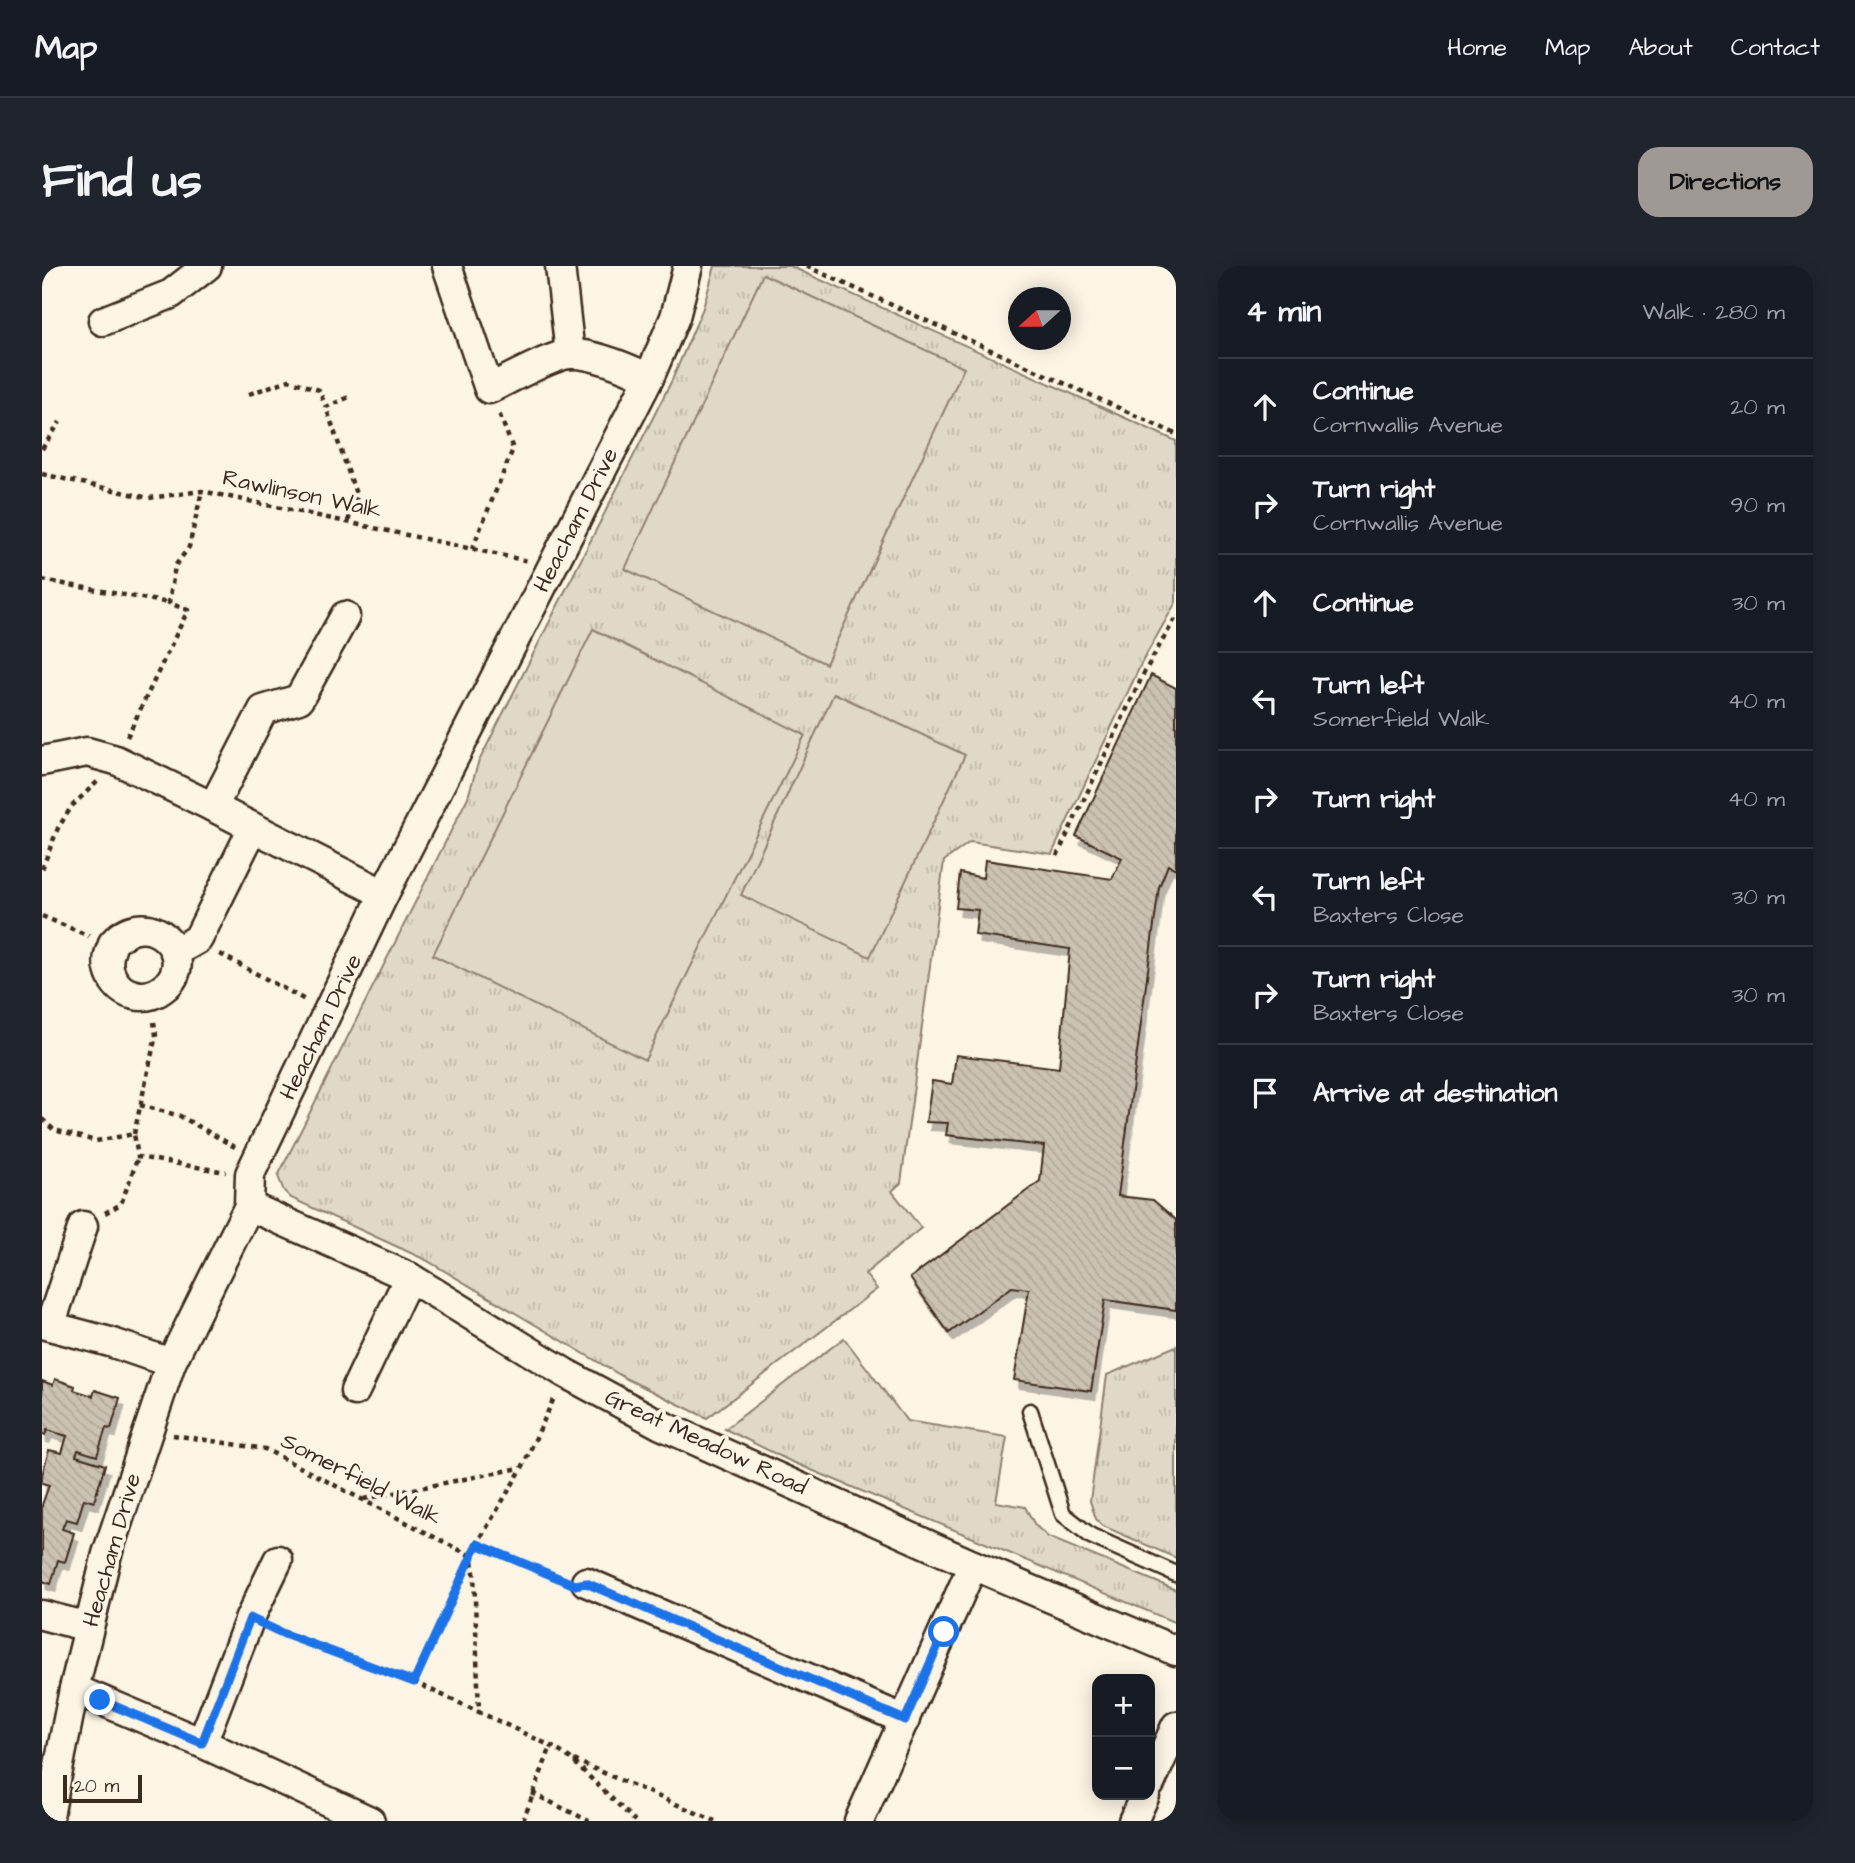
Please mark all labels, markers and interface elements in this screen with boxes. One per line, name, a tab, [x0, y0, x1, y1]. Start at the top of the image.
text: Map	[35, 25, 97, 71]
text: Home	[1447, 31, 1507, 65]
text: Map	[1545, 31, 1590, 65]
text: About	[1628, 31, 1693, 65]
text: Contact	[1731, 31, 1820, 65]
button: Directions	[1638, 147, 1813, 217]
text: Find us	[42, 148, 202, 216]
north arrow	[1008, 287, 1071, 350]
text: 4 min	[1246, 291, 1321, 333]
text: Walk · 280 m	[1643, 296, 1785, 328]
text: Continue	[1313, 373, 1414, 409]
icon: ahead	[1246, 388, 1284, 426]
text: 20 m	[1730, 391, 1785, 423]
text: Cornwallis Avenue	[1313, 409, 1503, 441]
street label: Heacham Drive	[526, 442, 626, 598]
street label: Rawlinson Walk	[220, 462, 384, 526]
text: Turn right	[1313, 471, 1435, 507]
icon: right	[1246, 486, 1284, 524]
text: 90 m	[1730, 489, 1785, 521]
text: Cornwallis Avenue	[1313, 507, 1503, 539]
icon: ahead	[1246, 584, 1284, 622]
text: Continue	[1313, 585, 1414, 621]
text: 30 m	[1732, 587, 1785, 619]
text: Turn left	[1313, 667, 1424, 703]
icon: left	[1246, 682, 1284, 720]
text: 40 m	[1728, 685, 1785, 717]
text: Somerfield Walk	[1313, 703, 1489, 735]
icon: right	[1246, 780, 1284, 818]
text: Turn right	[1313, 781, 1435, 817]
text: 40 m	[1728, 783, 1785, 815]
text: Turn left	[1313, 863, 1424, 899]
icon: left	[1246, 878, 1284, 916]
text: 30 m	[1732, 881, 1785, 913]
text: Baxters Close	[1313, 899, 1464, 931]
street label: Heacham Drive	[272, 949, 370, 1105]
text: Turn right	[1313, 961, 1435, 997]
icon: right	[1246, 976, 1284, 1014]
text: 30 m	[1732, 979, 1785, 1011]
text: Baxters Close	[1313, 997, 1464, 1029]
icon: arrive	[1246, 1074, 1284, 1112]
text: Arrive at destination	[1313, 1075, 1558, 1111]
street label: Great Meadow Road	[600, 1381, 813, 1503]
street label: Somerfield Walk	[275, 1425, 447, 1533]
street label: Heacham Drive	[75, 1470, 149, 1630]
route start	[928, 1616, 959, 1647]
map controls	[1092, 1674, 1155, 1800]
button: +	[1092, 1674, 1155, 1737]
route end	[84, 1684, 115, 1715]
button: −	[1092, 1737, 1155, 1800]
scale bar	[63, 1772, 142, 1804]
text: 20 m	[74, 1773, 119, 1800]

